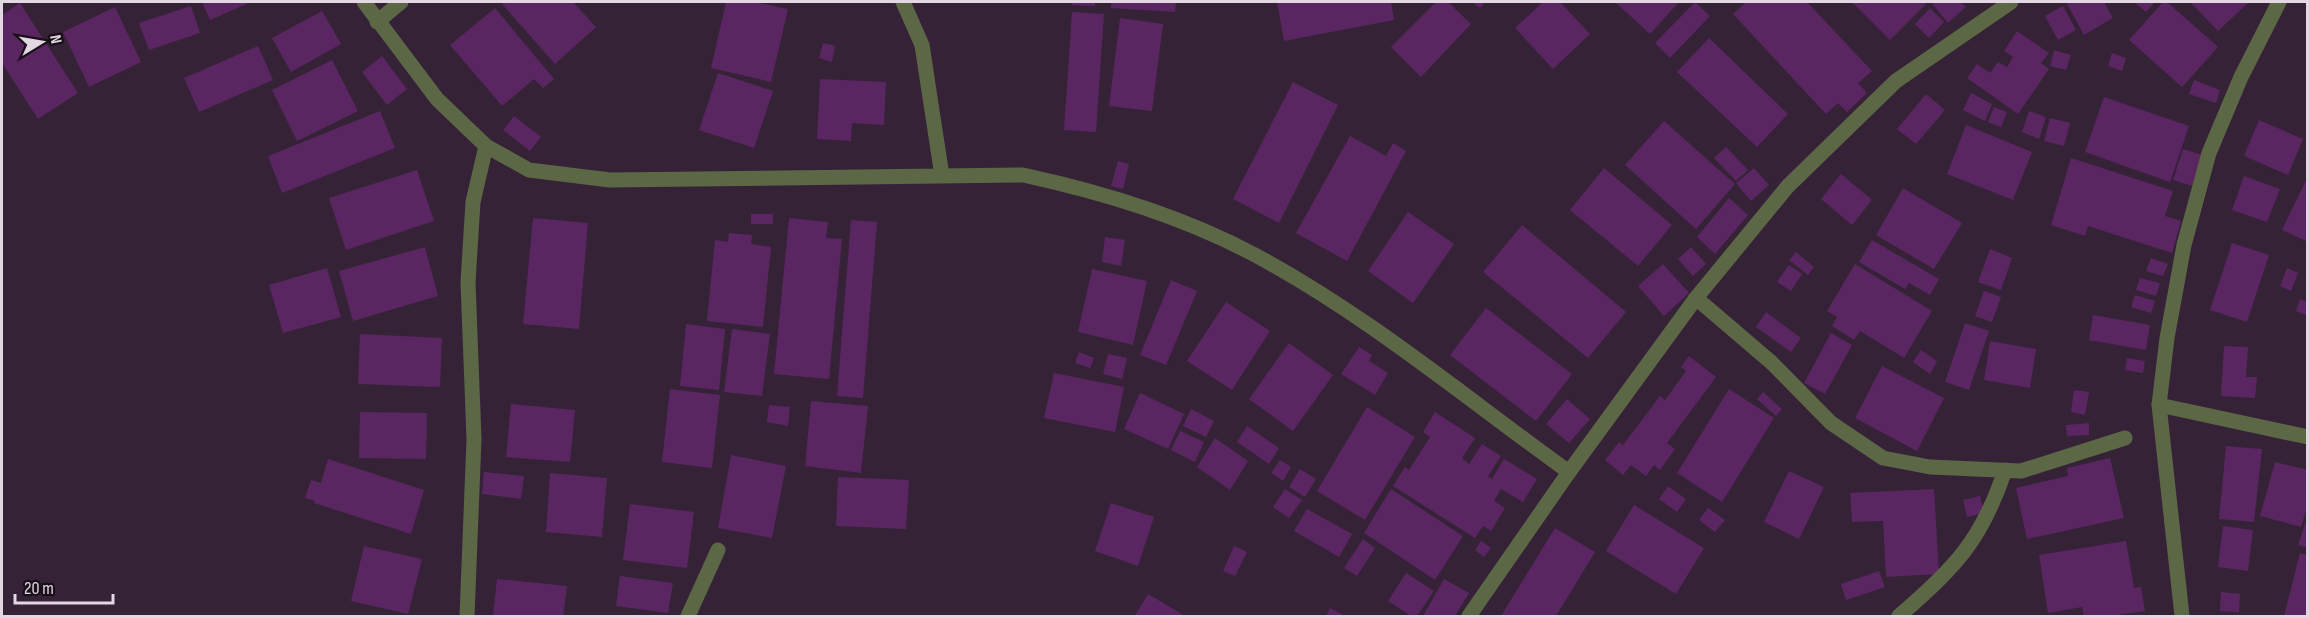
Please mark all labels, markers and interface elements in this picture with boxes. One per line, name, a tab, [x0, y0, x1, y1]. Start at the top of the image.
north arrow	[12, 12, 72, 72]
text: N	[45, 33, 65, 45]
scale bar	[15, 567, 112, 605]
text: 20 m	[24, 578, 54, 599]

